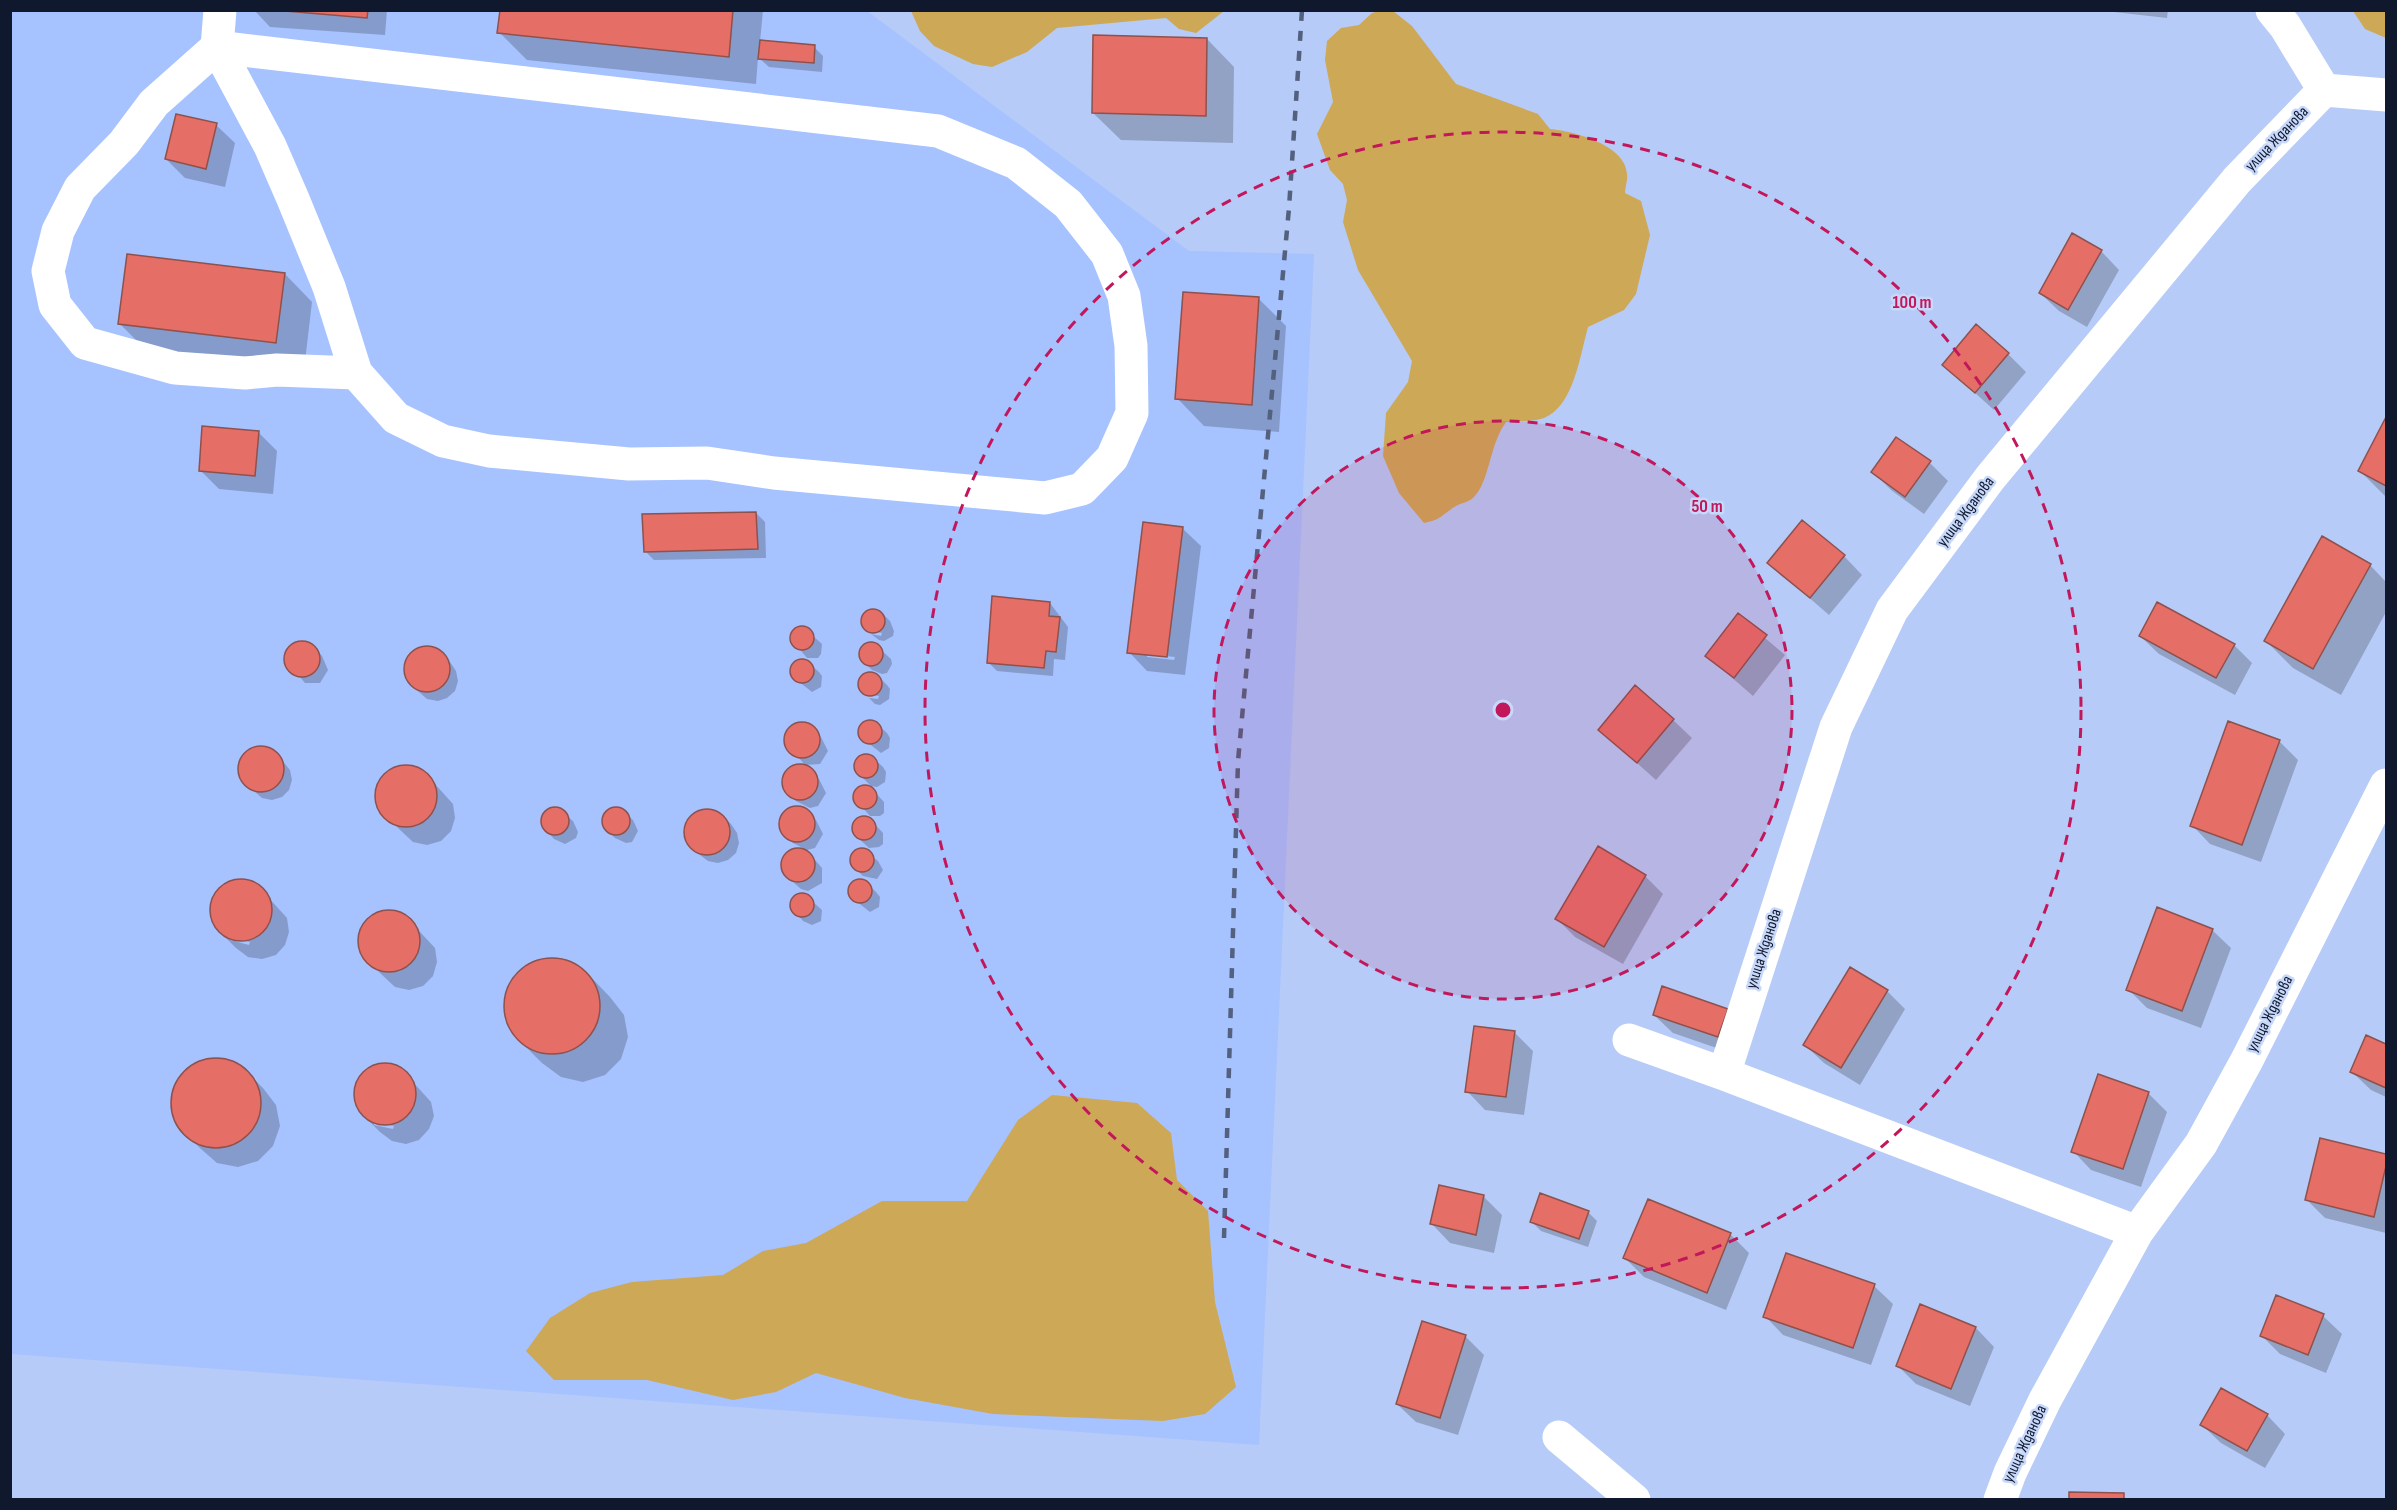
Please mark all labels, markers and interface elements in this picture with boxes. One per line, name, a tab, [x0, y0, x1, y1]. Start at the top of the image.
street label: улица Жданова	[2241, 103, 2313, 175]
text: 100 m	[1893, 292, 1932, 313]
street label: улица Жданова	[1933, 473, 1999, 551]
text: 50 m	[1691, 496, 1723, 517]
centre of rings	[1493, 700, 1513, 720]
street label: улица Жданова	[1742, 907, 1786, 991]
street label: улица Жданова	[2243, 973, 2297, 1055]
street label: улица Жданова	[1999, 1402, 2051, 1486]

